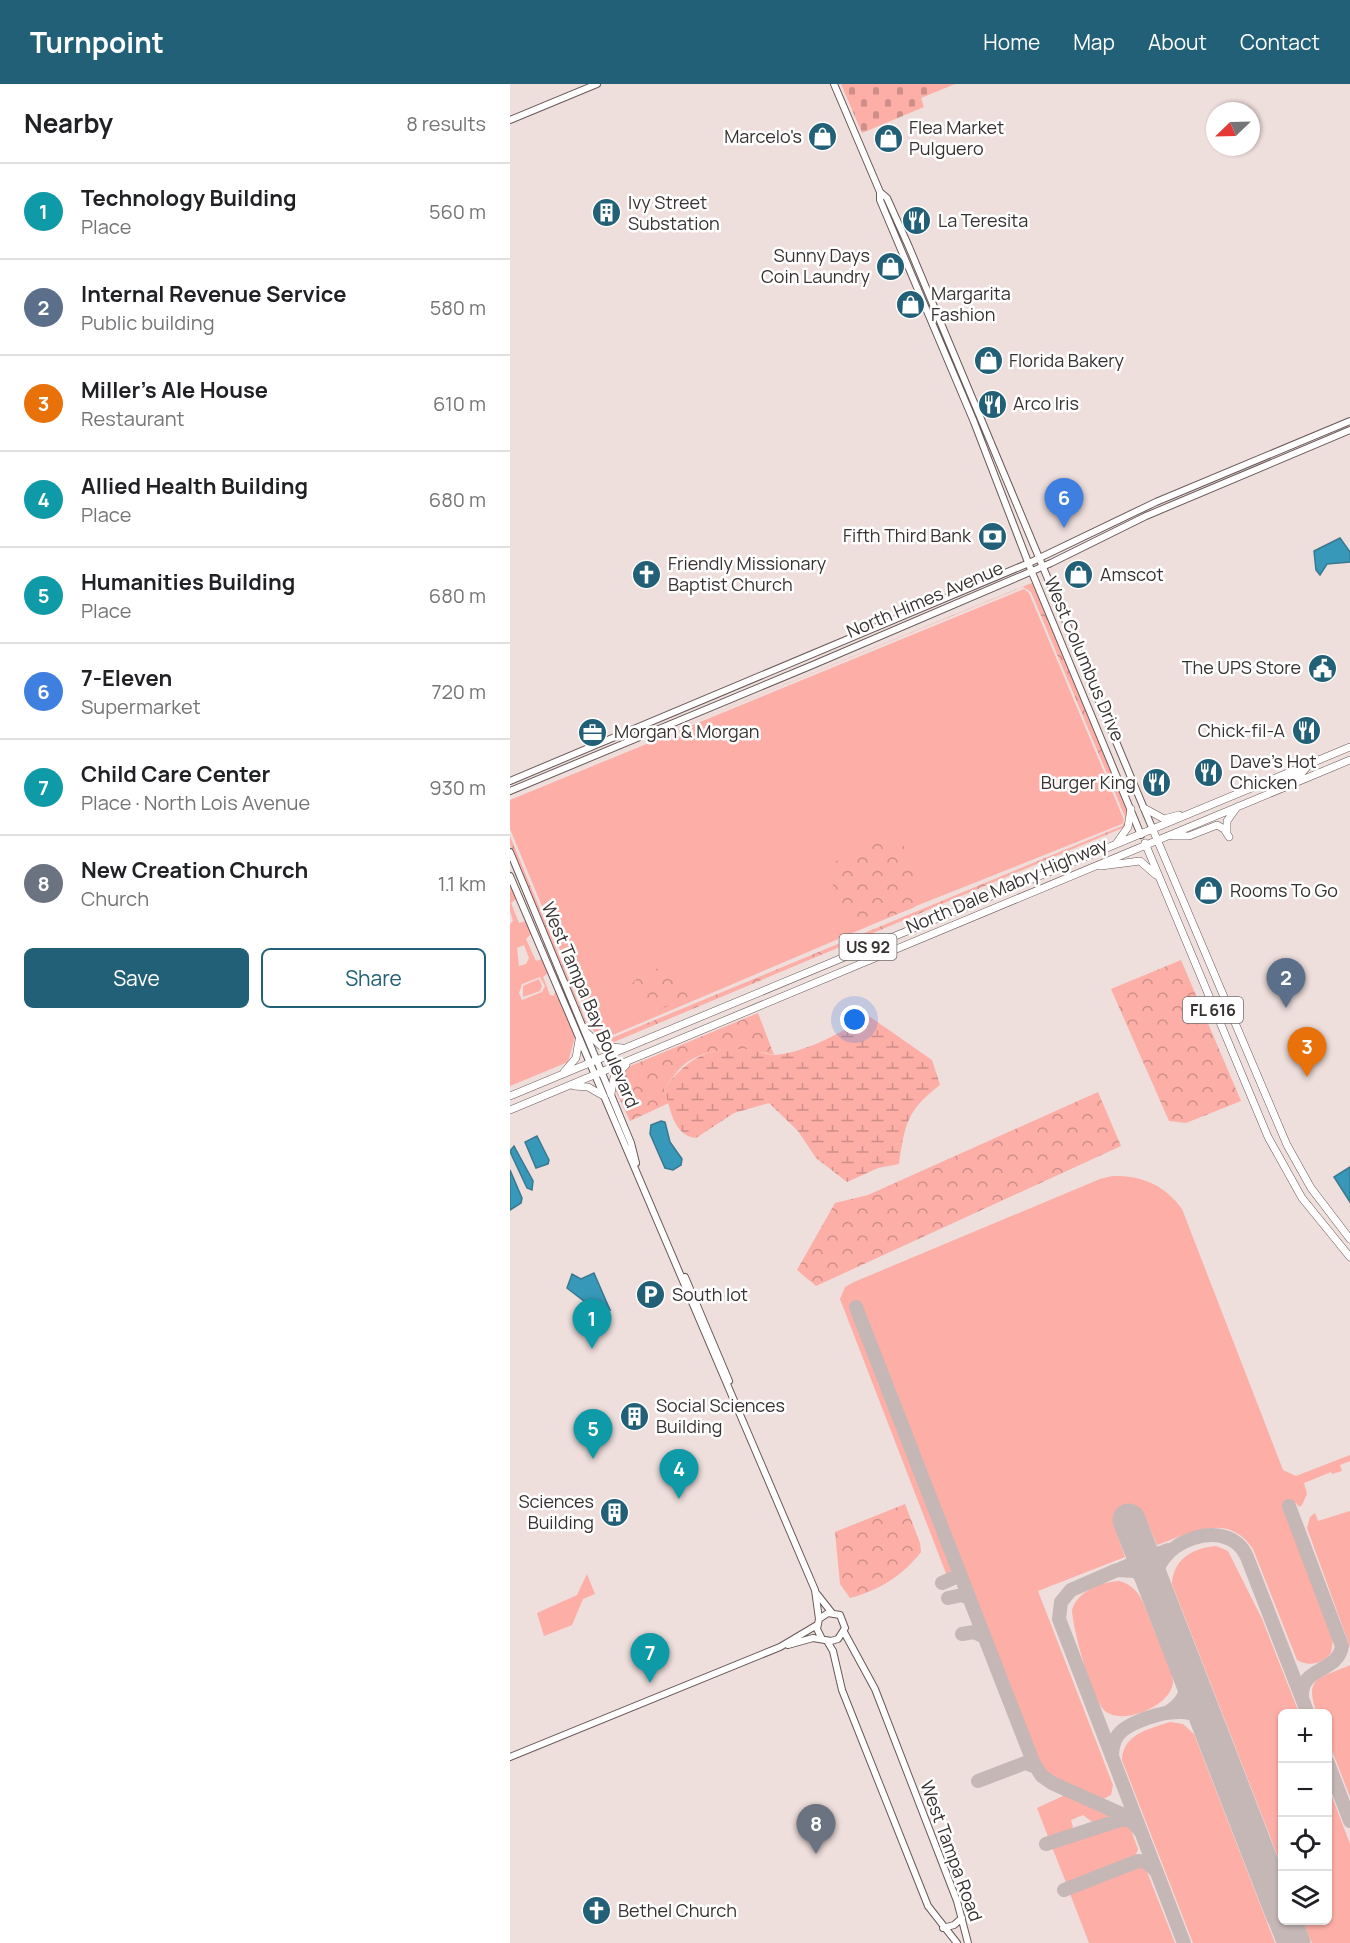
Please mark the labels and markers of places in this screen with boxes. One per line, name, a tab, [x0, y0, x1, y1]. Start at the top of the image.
place label: Flea Market Pulguero	[909, 115, 1004, 160]
shop icon: Marcelo's	[807, 121, 839, 153]
shop icon: Flea Market Pulguero	[872, 122, 904, 154]
place label: Marcelo's	[724, 124, 802, 148]
place label: Ivy Street Substation	[628, 190, 720, 235]
building icon: Ivy Street Substation	[591, 197, 623, 229]
restaurant icon: La Teresita	[901, 205, 933, 237]
place label: La Teresita	[938, 208, 1028, 232]
place label: Sunny Days Coin Laundry	[761, 243, 870, 288]
shop icon: Sunny Days Coin Laundry	[875, 250, 907, 282]
place label: Margarita Fashion	[931, 281, 1011, 326]
shop icon: Margarita Fashion	[894, 288, 926, 320]
shop icon: Florida Bakery	[972, 345, 1004, 377]
place label: Florida Bakery	[1009, 348, 1125, 372]
restaurant icon: Arco Iris	[976, 388, 1008, 420]
place label: Arco Iris	[1013, 391, 1079, 415]
pin: 6	[1044, 478, 1084, 528]
bank icon: Fifth Third Bank	[976, 520, 1008, 552]
place label: Fifth Third Bank	[843, 523, 972, 547]
place label: Friendly Missionary Baptist Church	[668, 551, 827, 596]
church icon: Friendly Missionary Baptist Church	[631, 558, 663, 590]
shop icon: Amscot	[1063, 559, 1095, 591]
place label: Amscot	[1100, 562, 1164, 586]
public building icon: The UPS Store	[1306, 652, 1338, 684]
place label: The UPS Store	[1182, 655, 1301, 679]
restaurant icon: Chick-fil-A	[1290, 715, 1322, 747]
office icon: Morgan & Morgan	[577, 716, 609, 748]
place label: Chick-fil-A	[1198, 718, 1286, 742]
place label: Morgan & Morgan	[614, 719, 759, 743]
place label: Dave's Hot Chicken	[1230, 749, 1317, 794]
restaurant icon: Dave's Hot Chicken	[1193, 756, 1225, 788]
restaurant icon: Burger King	[1141, 767, 1173, 799]
place label: Burger King	[1041, 770, 1136, 794]
shop icon: Rooms To Go	[1193, 875, 1225, 907]
place label: Rooms To Go	[1230, 878, 1338, 902]
pin: 2	[1266, 958, 1306, 1008]
pin: 3	[1288, 1028, 1326, 1077]
parking icon: South lot	[635, 1279, 667, 1311]
place label: South lot	[672, 1282, 748, 1306]
pin: 1	[572, 1300, 611, 1349]
place label: Social Sciences Building	[656, 1393, 785, 1438]
building icon: Social Sciences Building	[619, 1400, 651, 1432]
pin: 5	[574, 1410, 613, 1459]
pin: 4	[660, 1450, 698, 1499]
place label: Sciences Building	[518, 1489, 594, 1534]
building icon: Sciences Building	[599, 1496, 631, 1528]
pin: 7	[630, 1634, 670, 1683]
pin: 8	[796, 1804, 836, 1854]
church icon: Bethel Church	[581, 1895, 613, 1927]
place label: Bethel Church	[618, 1898, 737, 1922]

